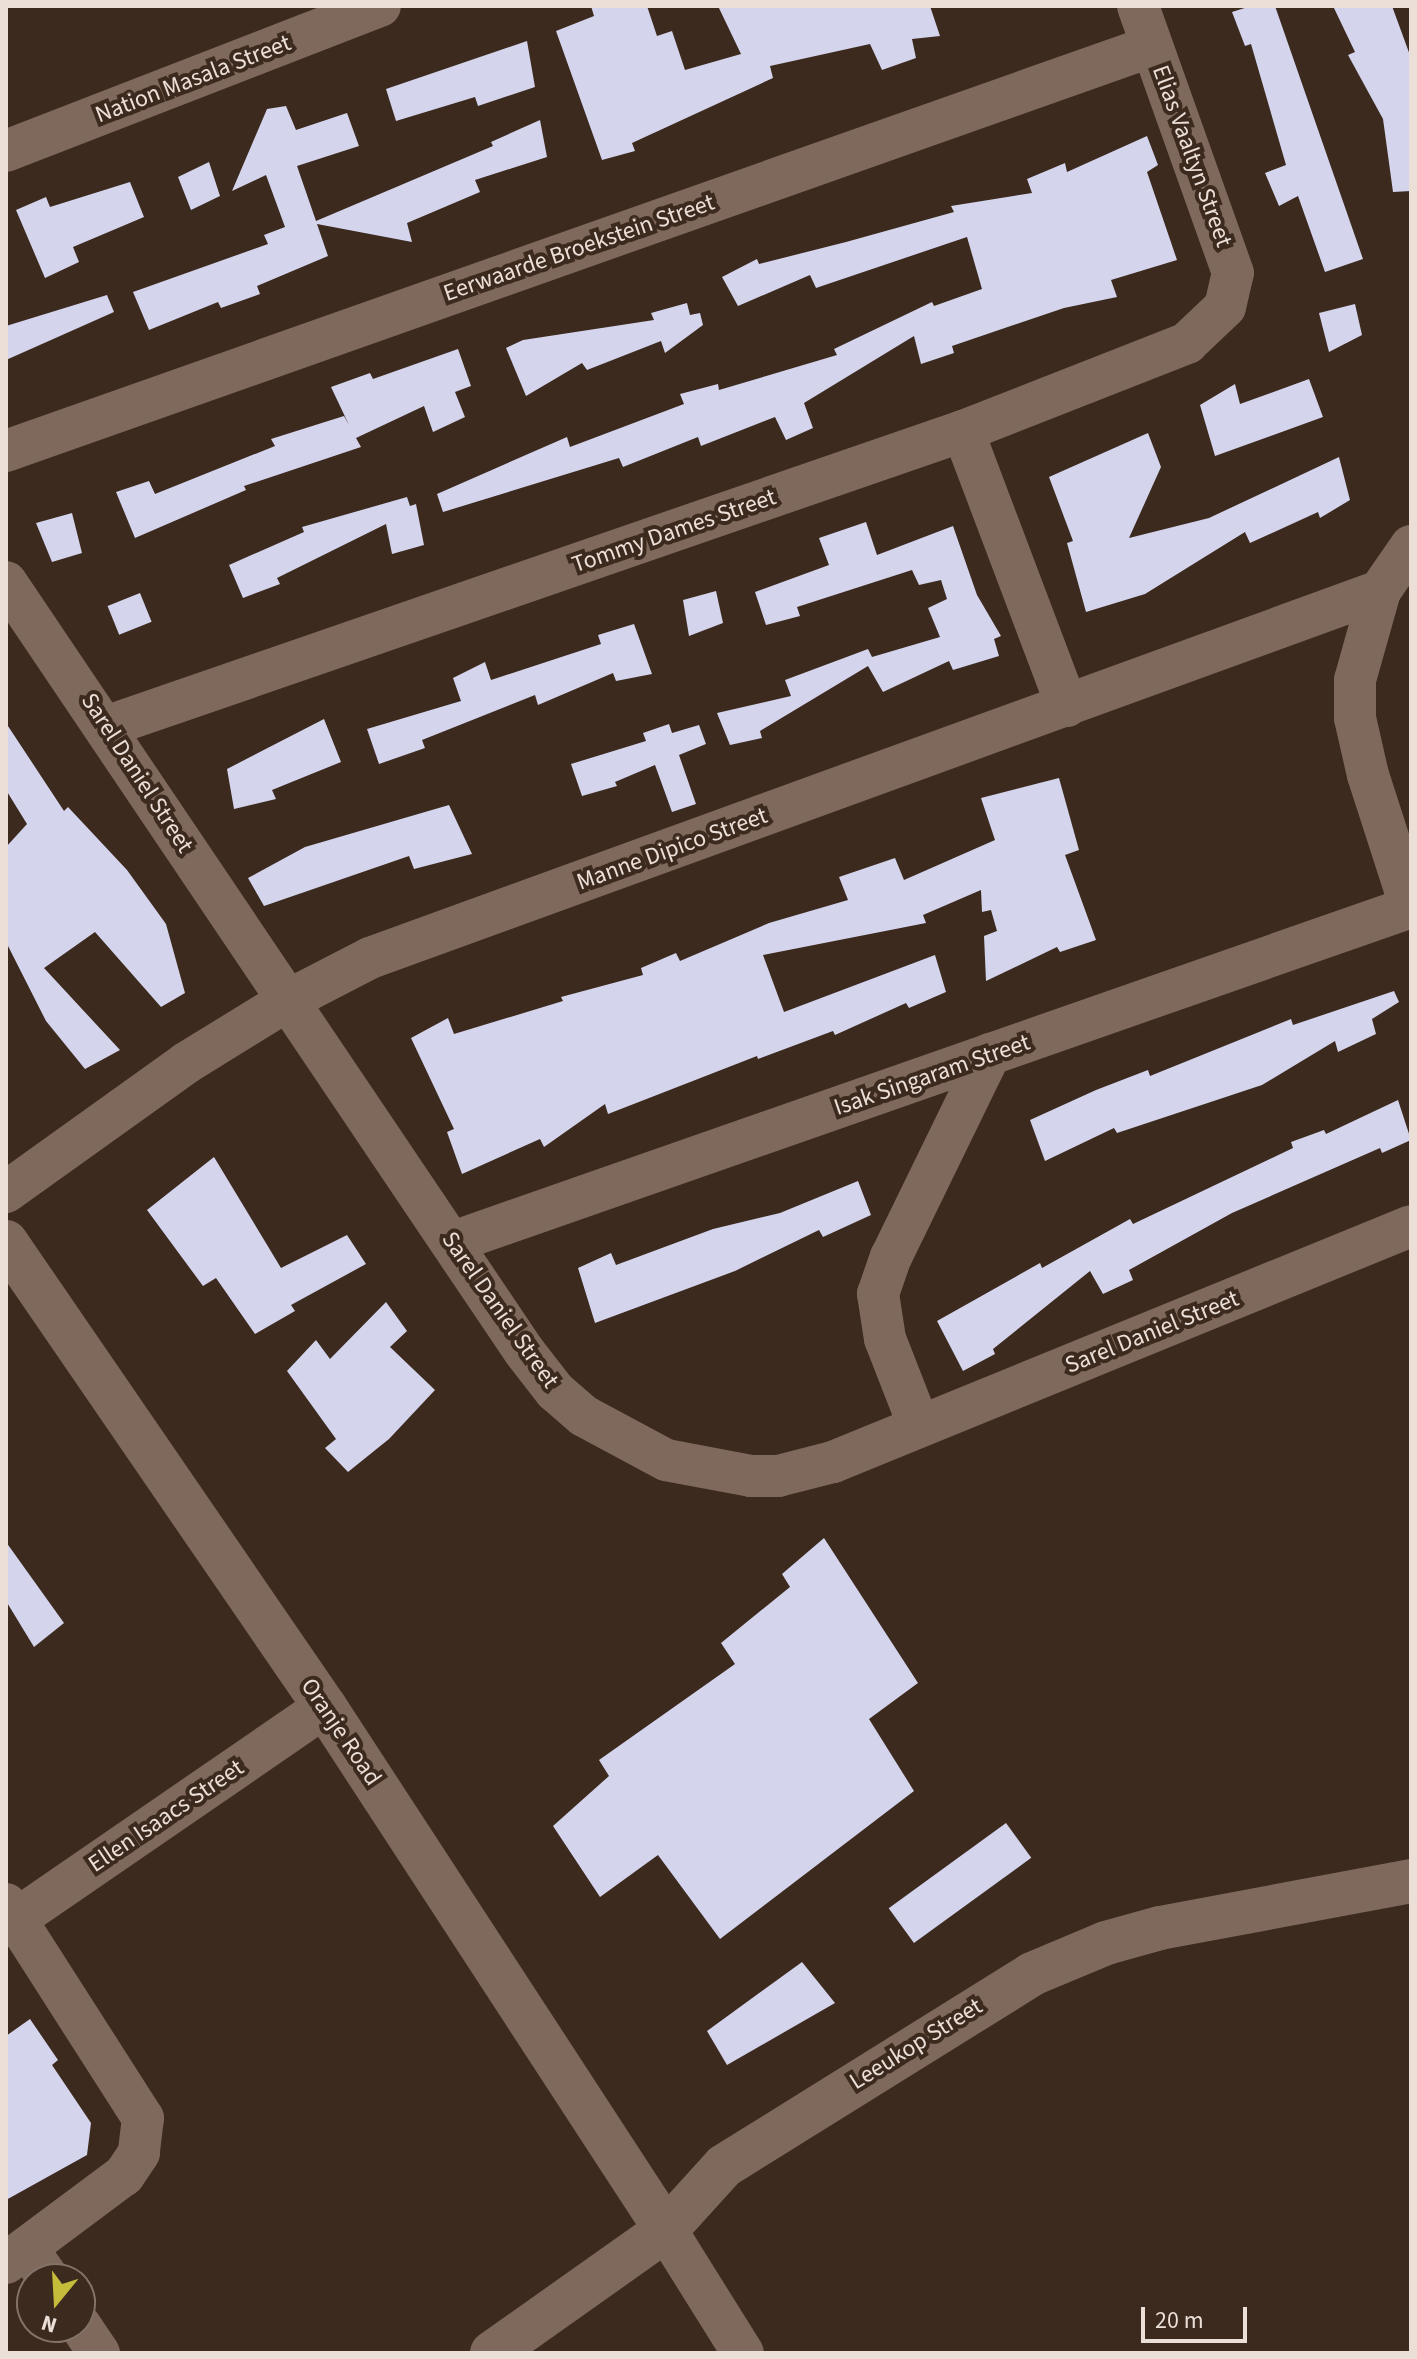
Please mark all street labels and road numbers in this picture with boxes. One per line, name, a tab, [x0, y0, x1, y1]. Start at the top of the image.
street label: Nation Masala Street	[91, 28, 295, 130]
street label: Elias Vaaltyn Street	[1146, 61, 1238, 251]
street label: Eerwaarde Broekstein Street	[440, 188, 718, 308]
street label: Tommy Dames Street	[568, 483, 780, 579]
street label: Sarel Daniel Street	[75, 688, 199, 858]
street label: Manne Dipico Street	[573, 801, 771, 897]
street label: Isak Singaram Street	[830, 1028, 1034, 1122]
street label: Sarel Daniel Street	[435, 1226, 565, 1394]
street label: Sarel Daniel Street	[1061, 1284, 1243, 1380]
street label: Oranje Road	[295, 1673, 387, 1791]
street label: Ellen Isaacs Street	[83, 1753, 249, 1879]
street label: Leeukop Street	[844, 1992, 988, 2096]

